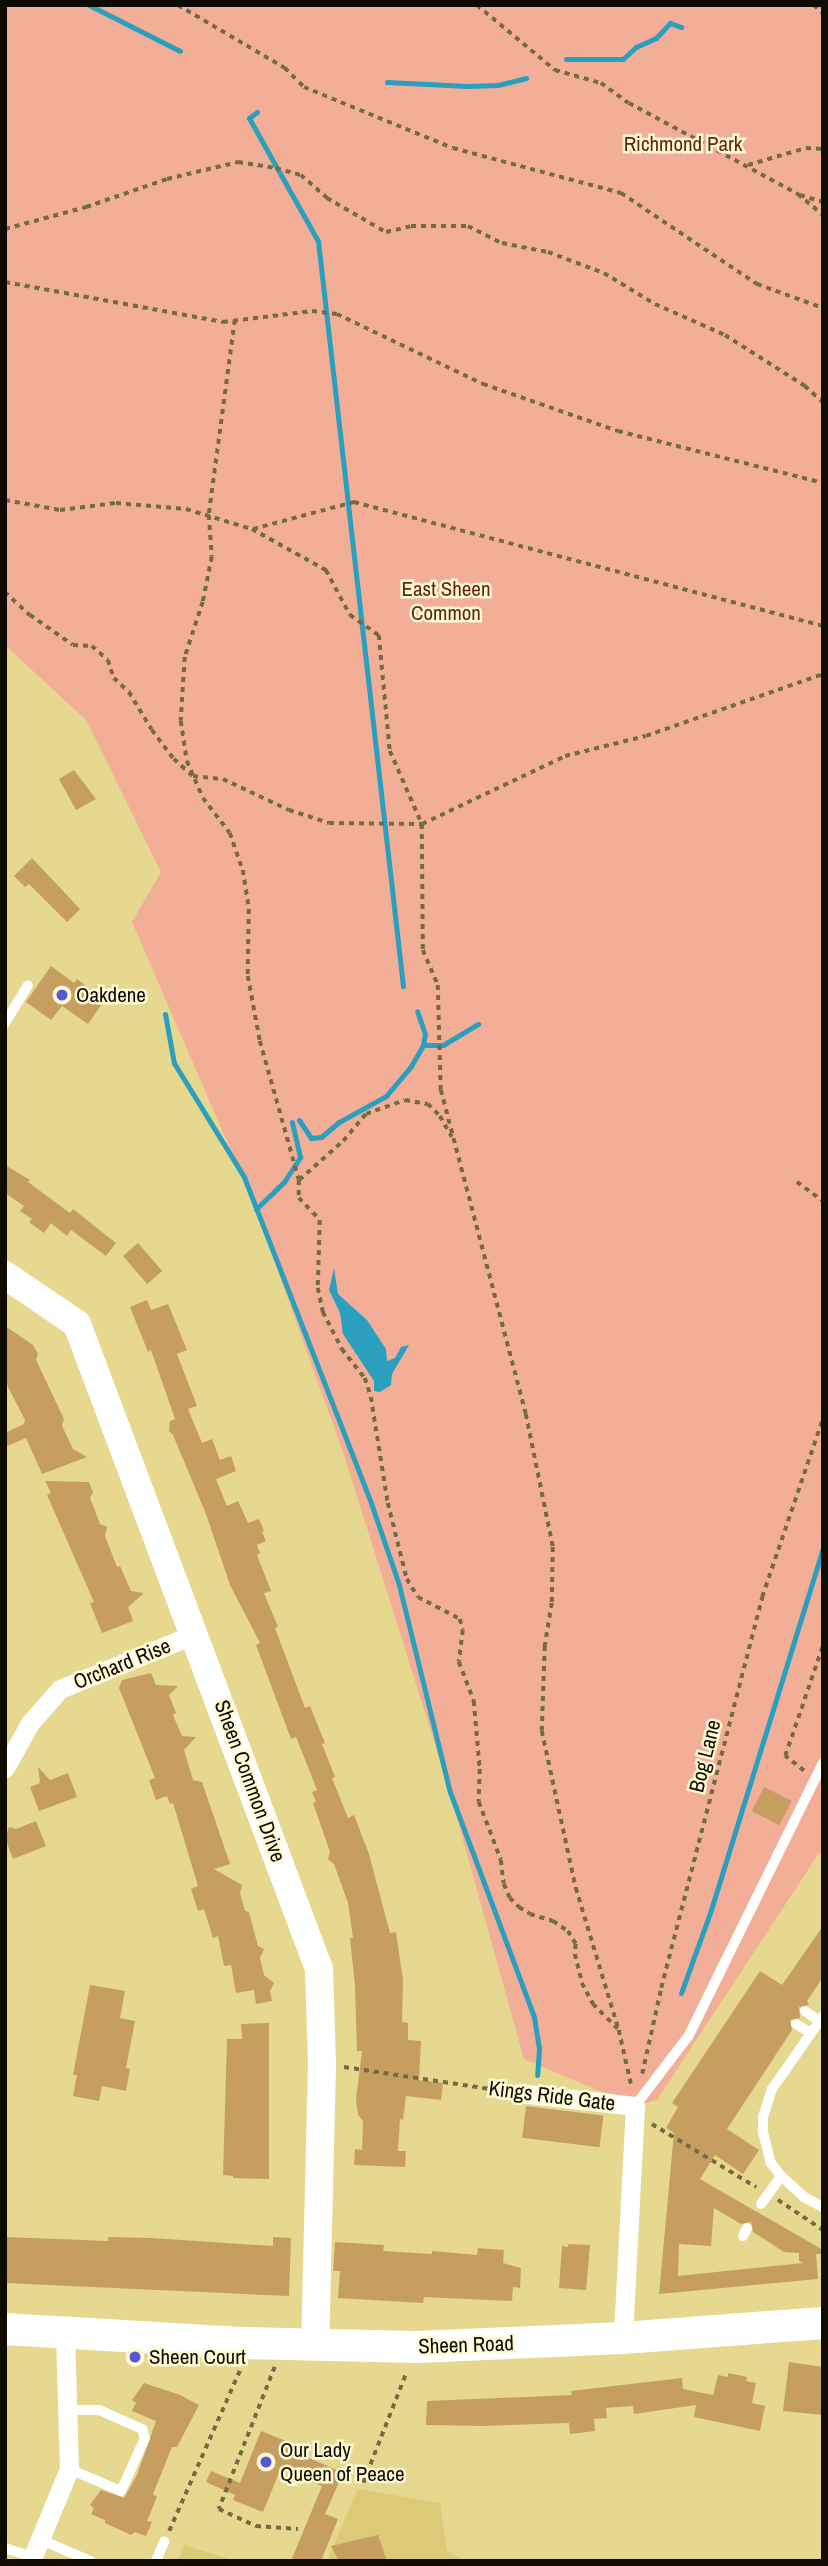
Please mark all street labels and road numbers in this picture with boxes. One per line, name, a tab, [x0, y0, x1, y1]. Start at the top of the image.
street label: Orchard Rise	[70, 1633, 174, 1695]
street label: Sheen Common Drive	[209, 1697, 291, 1865]
street label: Bog Lane	[684, 1717, 726, 1795]
street label: Kings Ride Gate	[487, 2076, 617, 2116]
street label: Sheen Road	[418, 2331, 514, 2359]

